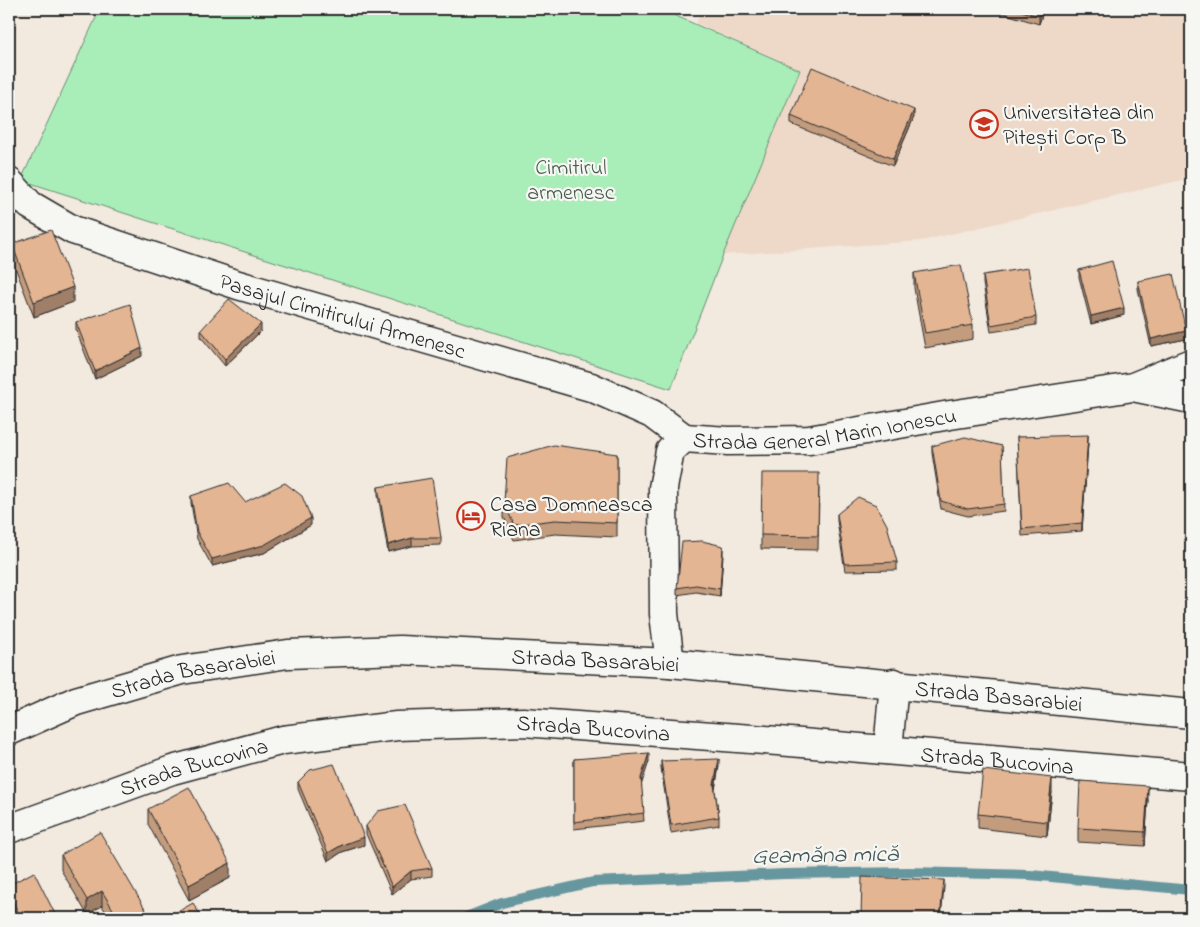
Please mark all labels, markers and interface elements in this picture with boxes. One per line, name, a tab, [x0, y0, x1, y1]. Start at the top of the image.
place label: Universitatea din Pitești Corp B	[1003, 98, 1154, 155]
school or university icon: Universitatea din Pitești Corp B	[969, 109, 999, 139]
park label: Cimitirul armenesc	[527, 153, 615, 210]
street label: Pasajul Cimitirului Armenesc	[215, 267, 469, 369]
street label: Strada General Marin Ionescu	[692, 401, 959, 460]
place label: Casa Domneasca Riana	[490, 490, 653, 547]
hotel icon: Casa Domneasca Riana	[456, 501, 486, 531]
street label: Strada Basarabiei	[511, 642, 681, 683]
street label: Strada Basarabiei	[107, 643, 278, 709]
street label: Strada Basarabiei	[914, 674, 1084, 722]
street label: Strada Bucovina	[515, 709, 671, 752]
street label: Strada Bucovina	[116, 732, 272, 807]
street label: Strada Bucovina	[919, 740, 1075, 785]
water label: Geamăna mică	[752, 838, 900, 875]

